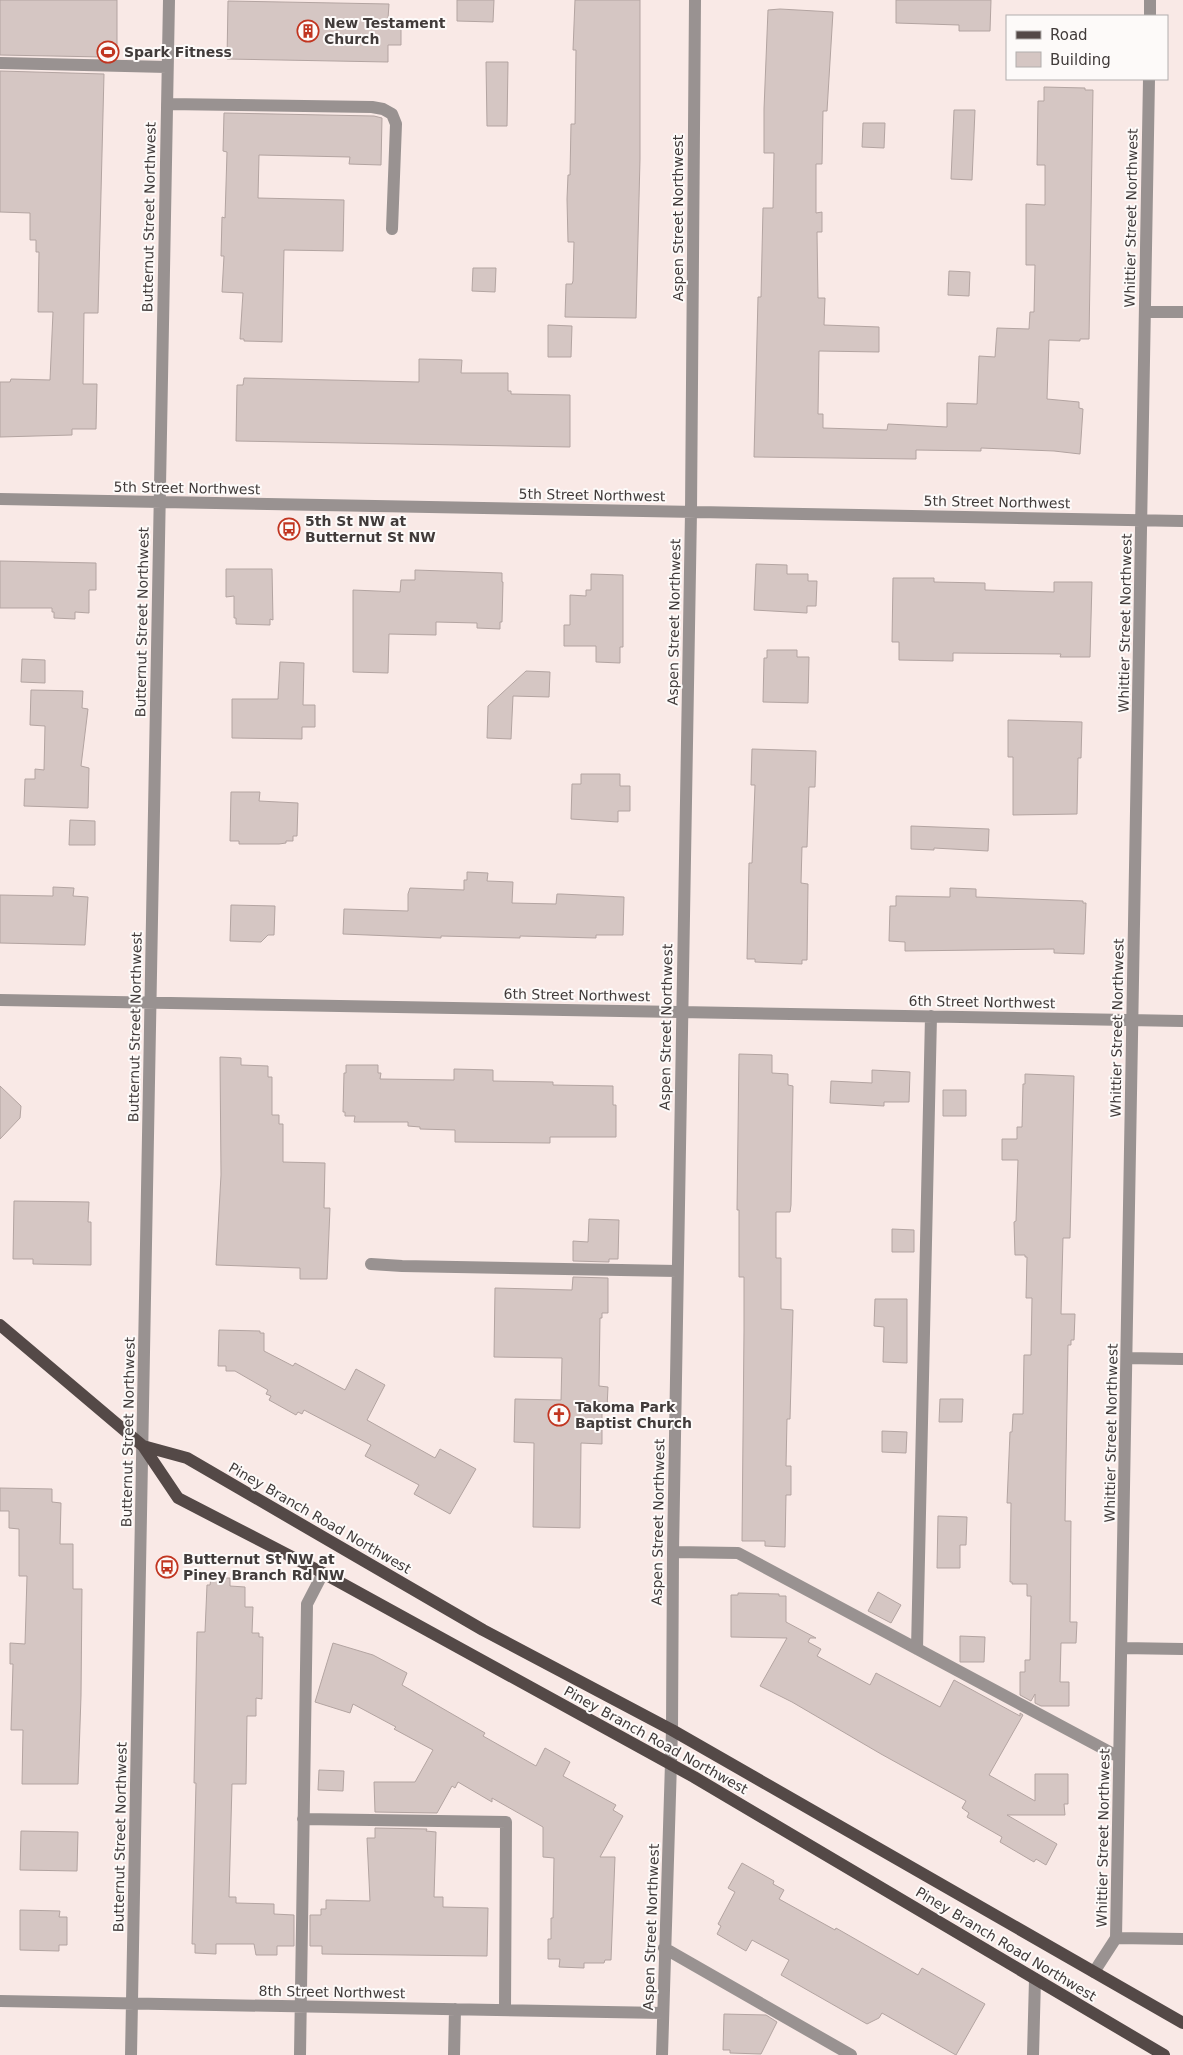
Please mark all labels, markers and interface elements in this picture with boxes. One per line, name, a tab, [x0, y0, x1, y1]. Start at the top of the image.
place label: New Testament Church	[324, 15, 446, 47]
legend	[1006, 15, 1168, 80]
building icon: New Testament Church	[296, 19, 320, 43]
text: Road	[1050, 26, 1088, 44]
sports icon: Spark Fitness	[96, 40, 120, 64]
place label: Spark Fitness	[124, 44, 232, 60]
text: Building	[1050, 51, 1111, 69]
street label: Butternut Street Northwest	[139, 121, 159, 312]
street label: Whittier Street Northwest	[1121, 128, 1141, 308]
street label: Aspen Street Northwest	[670, 134, 686, 301]
street label: 5th Street Northwest	[114, 479, 261, 497]
street label: 5th Street Northwest	[519, 486, 666, 504]
street label: 5th Street Northwest	[924, 493, 1071, 511]
place label: 5th St NW at Butternut St NW	[305, 513, 436, 545]
bus stop icon: 5th St NW at Butternut St NW	[277, 517, 301, 541]
street label: Butternut Street Northwest	[132, 526, 152, 717]
street label: Whittier Street Northwest	[1115, 533, 1135, 713]
street label: Aspen Street Northwest	[665, 538, 683, 705]
street label: Butternut Street Northwest	[125, 931, 145, 1122]
street label: Whittier Street Northwest	[1107, 938, 1127, 1118]
street label: Aspen Street Northwest	[657, 943, 675, 1110]
street label: 6th Street Northwest	[504, 986, 651, 1004]
street label: 6th Street Northwest	[909, 993, 1056, 1011]
street label: Butternut Street Northwest	[118, 1336, 138, 1527]
street label: Whittier Street Northwest	[1101, 1343, 1121, 1523]
place label: Takoma Park Baptist Church	[575, 1399, 692, 1431]
church icon: Takoma Park Baptist Church	[547, 1403, 571, 1427]
street label: Aspen Street Northwest	[649, 1438, 667, 1605]
street label: Piney Branch Road Northwest	[226, 1459, 414, 1577]
place label: Butternut St NW at Piney Branch Rd NW	[183, 1551, 345, 1583]
bus stop icon: Butternut St NW at Piney Branch Rd NW	[155, 1555, 179, 1579]
street label: Piney Branch Road Northwest	[561, 1683, 751, 1798]
street label: Butternut Street Northwest	[110, 1741, 130, 1932]
street label: Whittier Street Northwest	[1093, 1748, 1113, 1928]
street label: Aspen Street Northwest	[640, 1843, 662, 2011]
street label: Piney Branch Road Northwest	[913, 1884, 1100, 2005]
street label: 8th Street Northwest	[259, 1983, 406, 2001]

